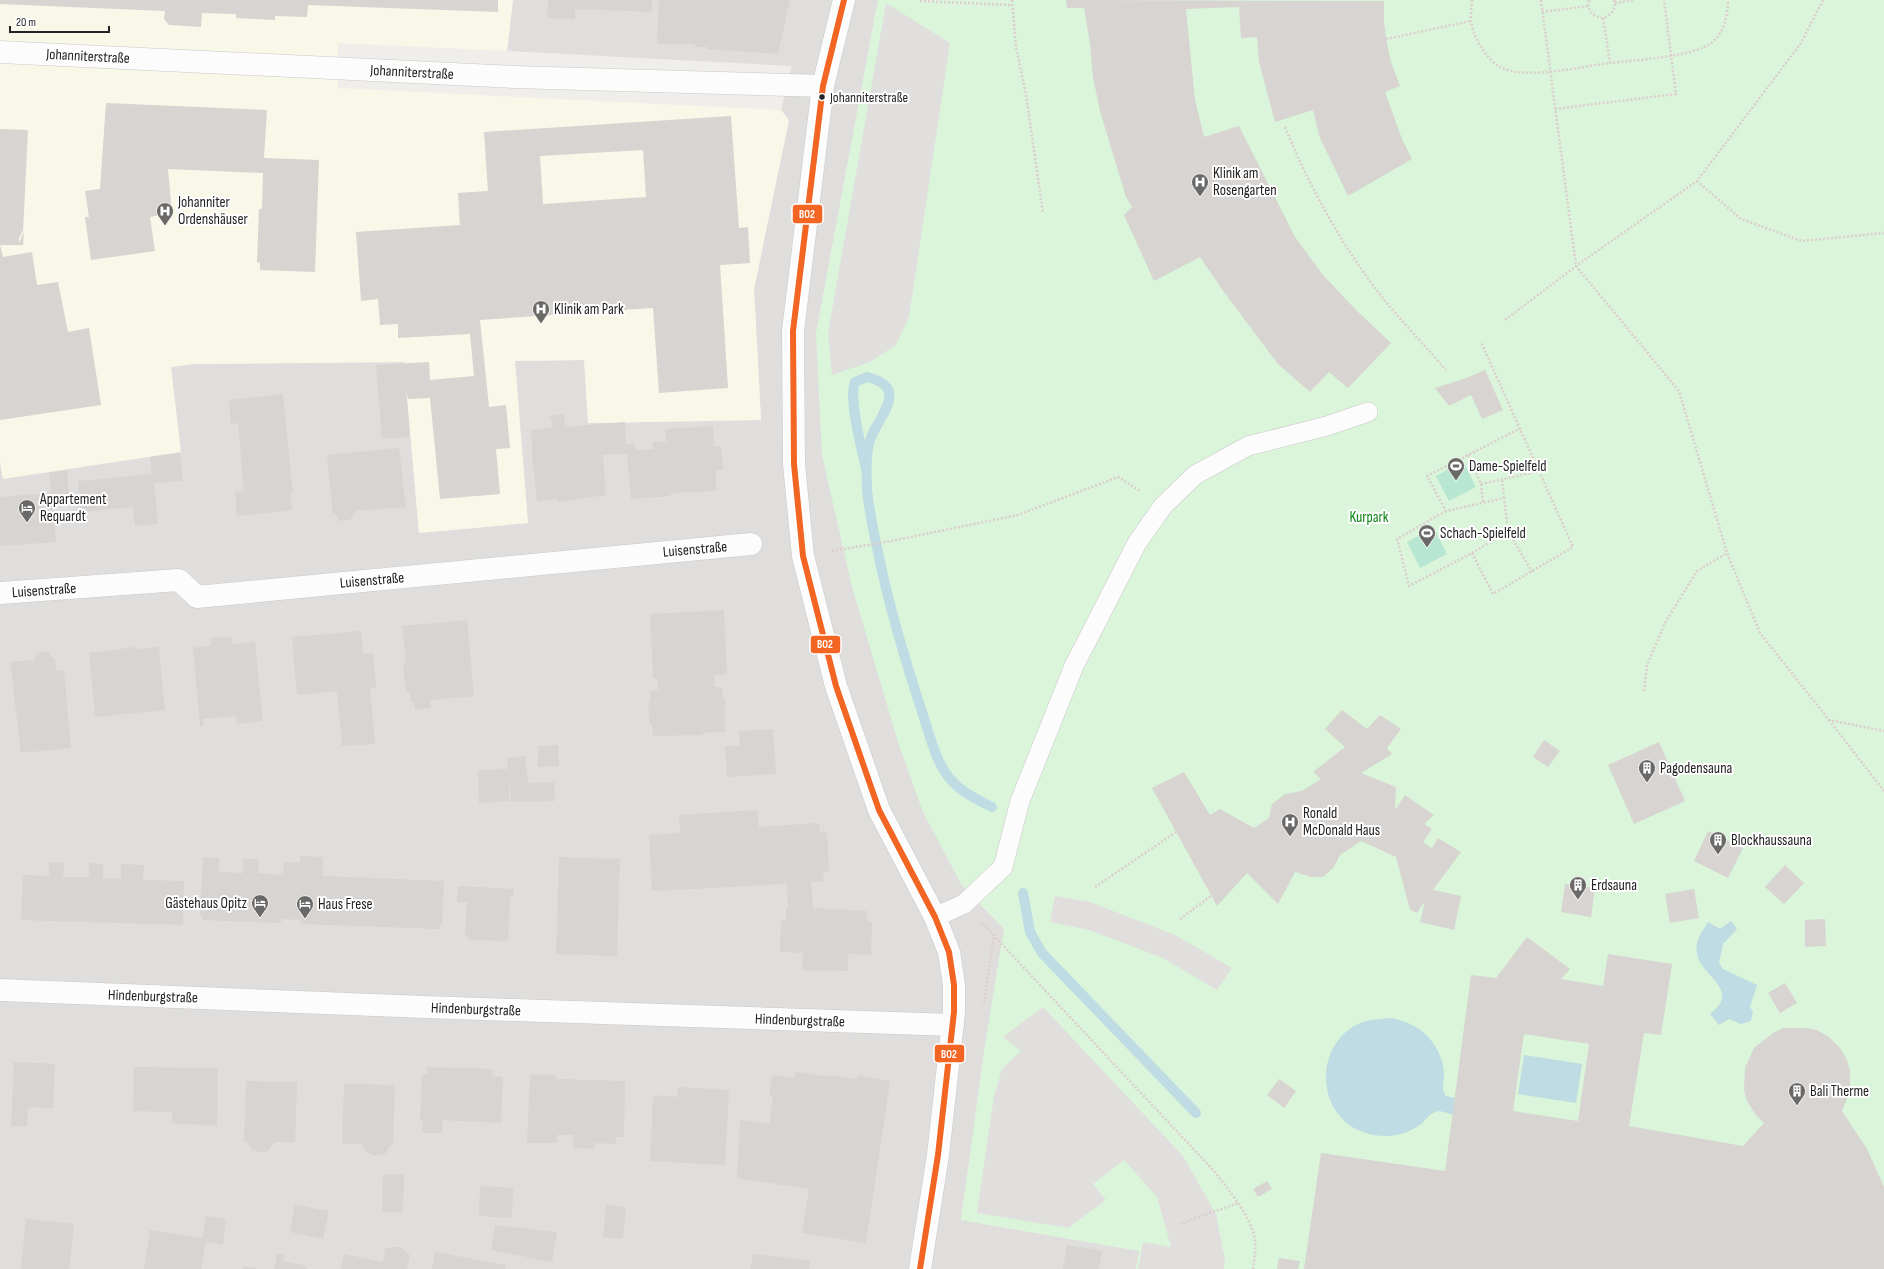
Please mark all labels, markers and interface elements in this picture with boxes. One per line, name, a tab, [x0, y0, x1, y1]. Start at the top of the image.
scale bar	[10, 8, 109, 34]
text: 20 m	[16, 15, 36, 30]
street label: Johanniterstraße	[45, 45, 130, 68]
street label: Johanniterstraße	[369, 61, 454, 84]
place label: Johanniterstraße	[829, 89, 908, 106]
marker: Johanniterstraße	[817, 92, 827, 102]
place label: Klinik am Rosengarten	[1213, 164, 1277, 200]
hospital icon: Klinik am Rosengarten	[1190, 172, 1210, 197]
place label: Johanniter Ordenshäuser	[177, 193, 248, 229]
hospital icon: Johanniter Ordenshäuser	[155, 201, 175, 226]
line badge: BO2	[792, 204, 823, 224]
text: BO2	[799, 208, 815, 221]
hospital icon: Klinik am Park	[531, 299, 551, 324]
place label: Klinik am Park	[554, 300, 624, 319]
sports icon: Dame-Spielfeld	[1446, 456, 1466, 481]
place label: Dame-Spielfeld	[1469, 457, 1546, 476]
place label: Appartement Requardt	[39, 490, 107, 526]
hotel icon: Appartement Requardt	[17, 498, 37, 523]
park label: Kurpark	[1349, 508, 1389, 527]
sports icon: Schach-Spielfeld	[1417, 523, 1437, 548]
place label: Schach-Spielfeld	[1440, 524, 1526, 543]
street label: Luisenstraße	[662, 537, 728, 562]
street label: Luisenstraße	[339, 568, 405, 593]
street label: Luisenstraße	[11, 579, 77, 602]
line badge: BO2	[810, 635, 841, 654]
text: BO2	[817, 638, 833, 651]
building icon: Pagodensauna	[1637, 758, 1657, 783]
place label: Pagodensauna	[1660, 759, 1733, 778]
place label: Ronald McDonald Haus	[1303, 804, 1380, 840]
hospital icon: Ronald McDonald Haus	[1280, 812, 1300, 837]
building icon: Blockhaussauna	[1708, 830, 1728, 855]
place label: Blockhaussauna	[1731, 831, 1812, 850]
building icon: Erdsauna	[1568, 875, 1588, 900]
place label: Erdsauna	[1591, 876, 1637, 895]
hotel icon: Gästehaus Opitz	[250, 893, 270, 918]
place label: Gästehaus Opitz	[165, 894, 248, 913]
hotel icon: Haus Frese	[295, 894, 315, 919]
place label: Haus Frese	[318, 895, 373, 914]
street label: Hindenburgstraße	[108, 985, 198, 1008]
street label: Hindenburgstraße	[431, 998, 521, 1021]
street label: Hindenburgstraße	[755, 1009, 845, 1032]
line badge: BO2	[934, 1044, 965, 1063]
text: BO2	[941, 1048, 957, 1061]
building icon: Bali Therme	[1787, 1081, 1807, 1106]
place label: Bali Therme	[1810, 1082, 1869, 1101]

